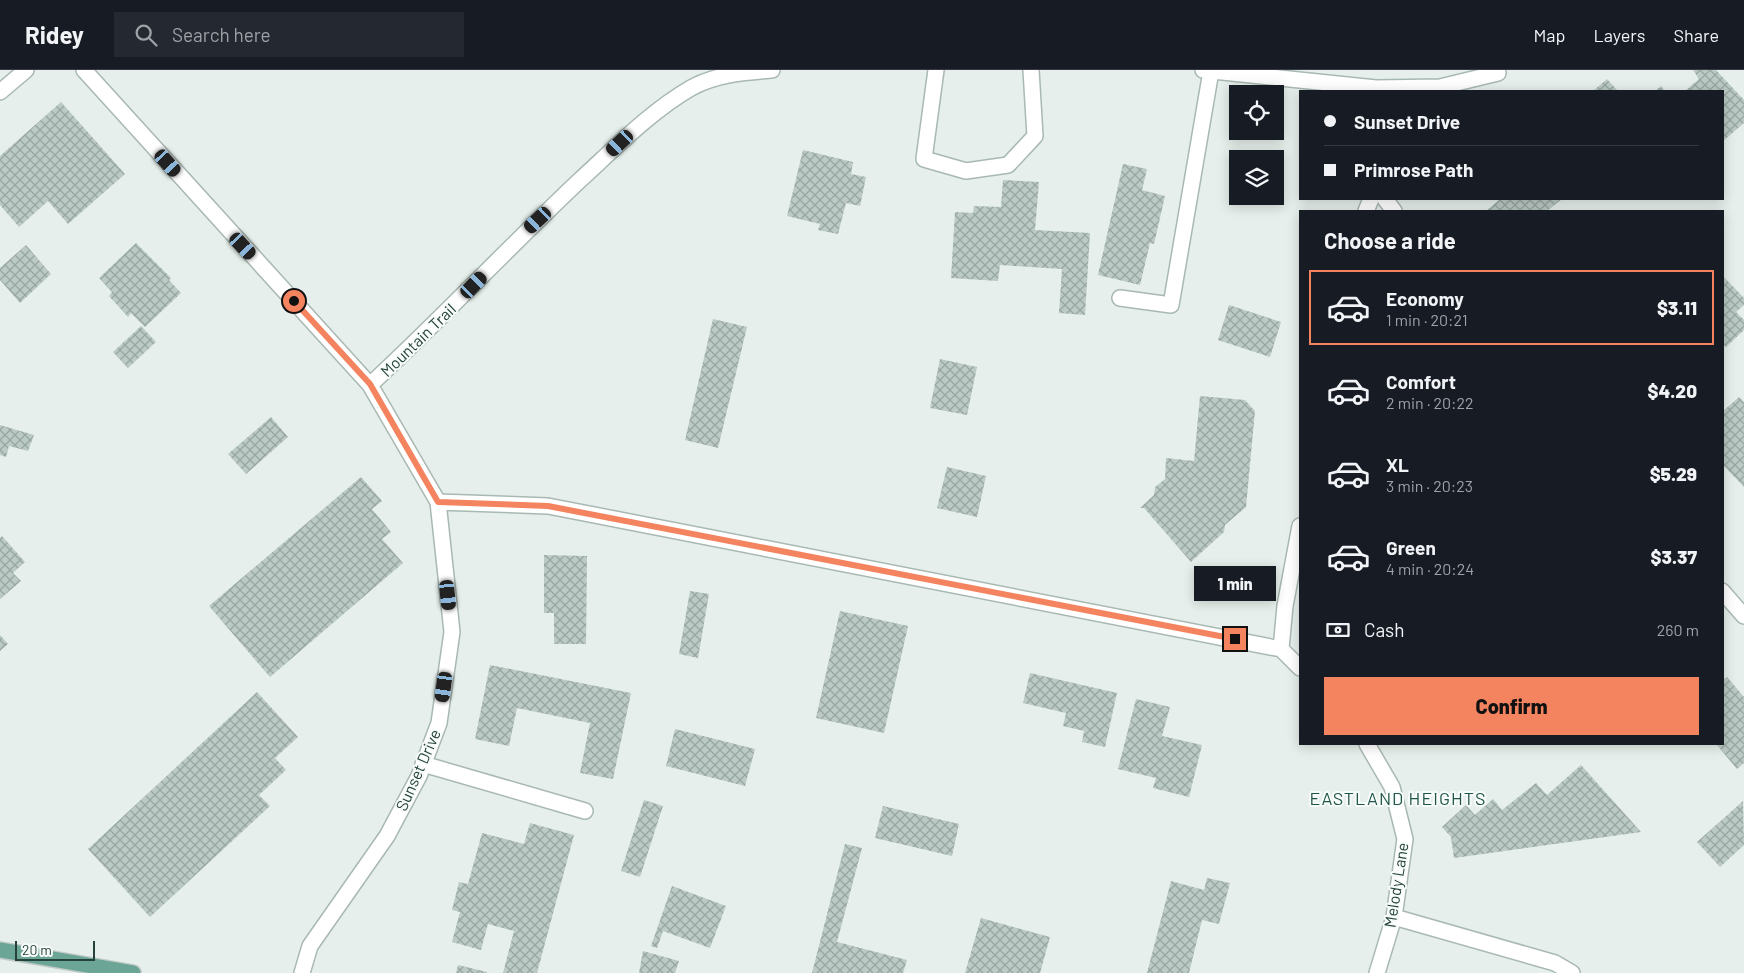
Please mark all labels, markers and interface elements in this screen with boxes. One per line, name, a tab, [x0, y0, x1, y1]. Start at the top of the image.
search box	[114, 12, 464, 57]
text: Ridey	[25, 20, 84, 49]
icon: search	[132, 21, 160, 49]
text: Search here	[172, 23, 271, 46]
text: Map	[1533, 24, 1565, 46]
text: Layers	[1593, 24, 1646, 46]
text: Share	[1674, 24, 1719, 46]
map controls	[1229, 85, 1284, 205]
button: locate	[1229, 85, 1284, 140]
text: Sunset Drive	[1354, 110, 1460, 133]
car	[603, 127, 636, 159]
car	[152, 147, 183, 179]
button: layers	[1229, 150, 1284, 205]
text: Primrose Path	[1354, 158, 1473, 181]
car	[521, 204, 554, 236]
text: Choose a ride	[1324, 227, 1456, 253]
car	[227, 230, 258, 262]
car	[458, 269, 489, 301]
icon: car	[1326, 285, 1371, 330]
text: Economy	[1386, 287, 1464, 310]
route start	[283, 290, 305, 312]
text: $3.11	[1657, 296, 1697, 319]
street label: Mountain Trail	[376, 299, 459, 380]
text: 1 min · 20:21	[1386, 310, 1468, 329]
icon: car	[1326, 368, 1371, 413]
text: Comfort	[1386, 370, 1456, 393]
text: $4.20	[1647, 379, 1697, 402]
text: 2 min · 20:22	[1386, 393, 1474, 412]
icon: car	[1326, 451, 1371, 496]
text: XL	[1386, 453, 1409, 476]
text: $5.29	[1650, 462, 1697, 485]
text: 3 min · 20:23	[1386, 476, 1473, 495]
icon: car	[1326, 534, 1371, 579]
text: Green	[1386, 536, 1436, 559]
text: $3.37	[1651, 545, 1697, 568]
text: 4 min · 20:24	[1386, 559, 1474, 578]
callout: 1 min	[1194, 566, 1276, 602]
text: 1 min	[1217, 574, 1253, 593]
car	[438, 579, 457, 611]
icon: cash	[1324, 616, 1352, 644]
text: Cash	[1364, 618, 1405, 641]
text: 260 m	[1657, 620, 1699, 639]
route end	[1224, 628, 1246, 650]
car	[434, 671, 453, 703]
button: Confirm	[1324, 677, 1699, 735]
street label: Sunset Drive	[391, 726, 444, 814]
district label: EASTLAND HEIGHTS	[1310, 787, 1486, 809]
street label: Melody Lane	[1379, 841, 1412, 929]
scale bar	[15, 938, 95, 961]
text: 20 m	[22, 941, 52, 958]

